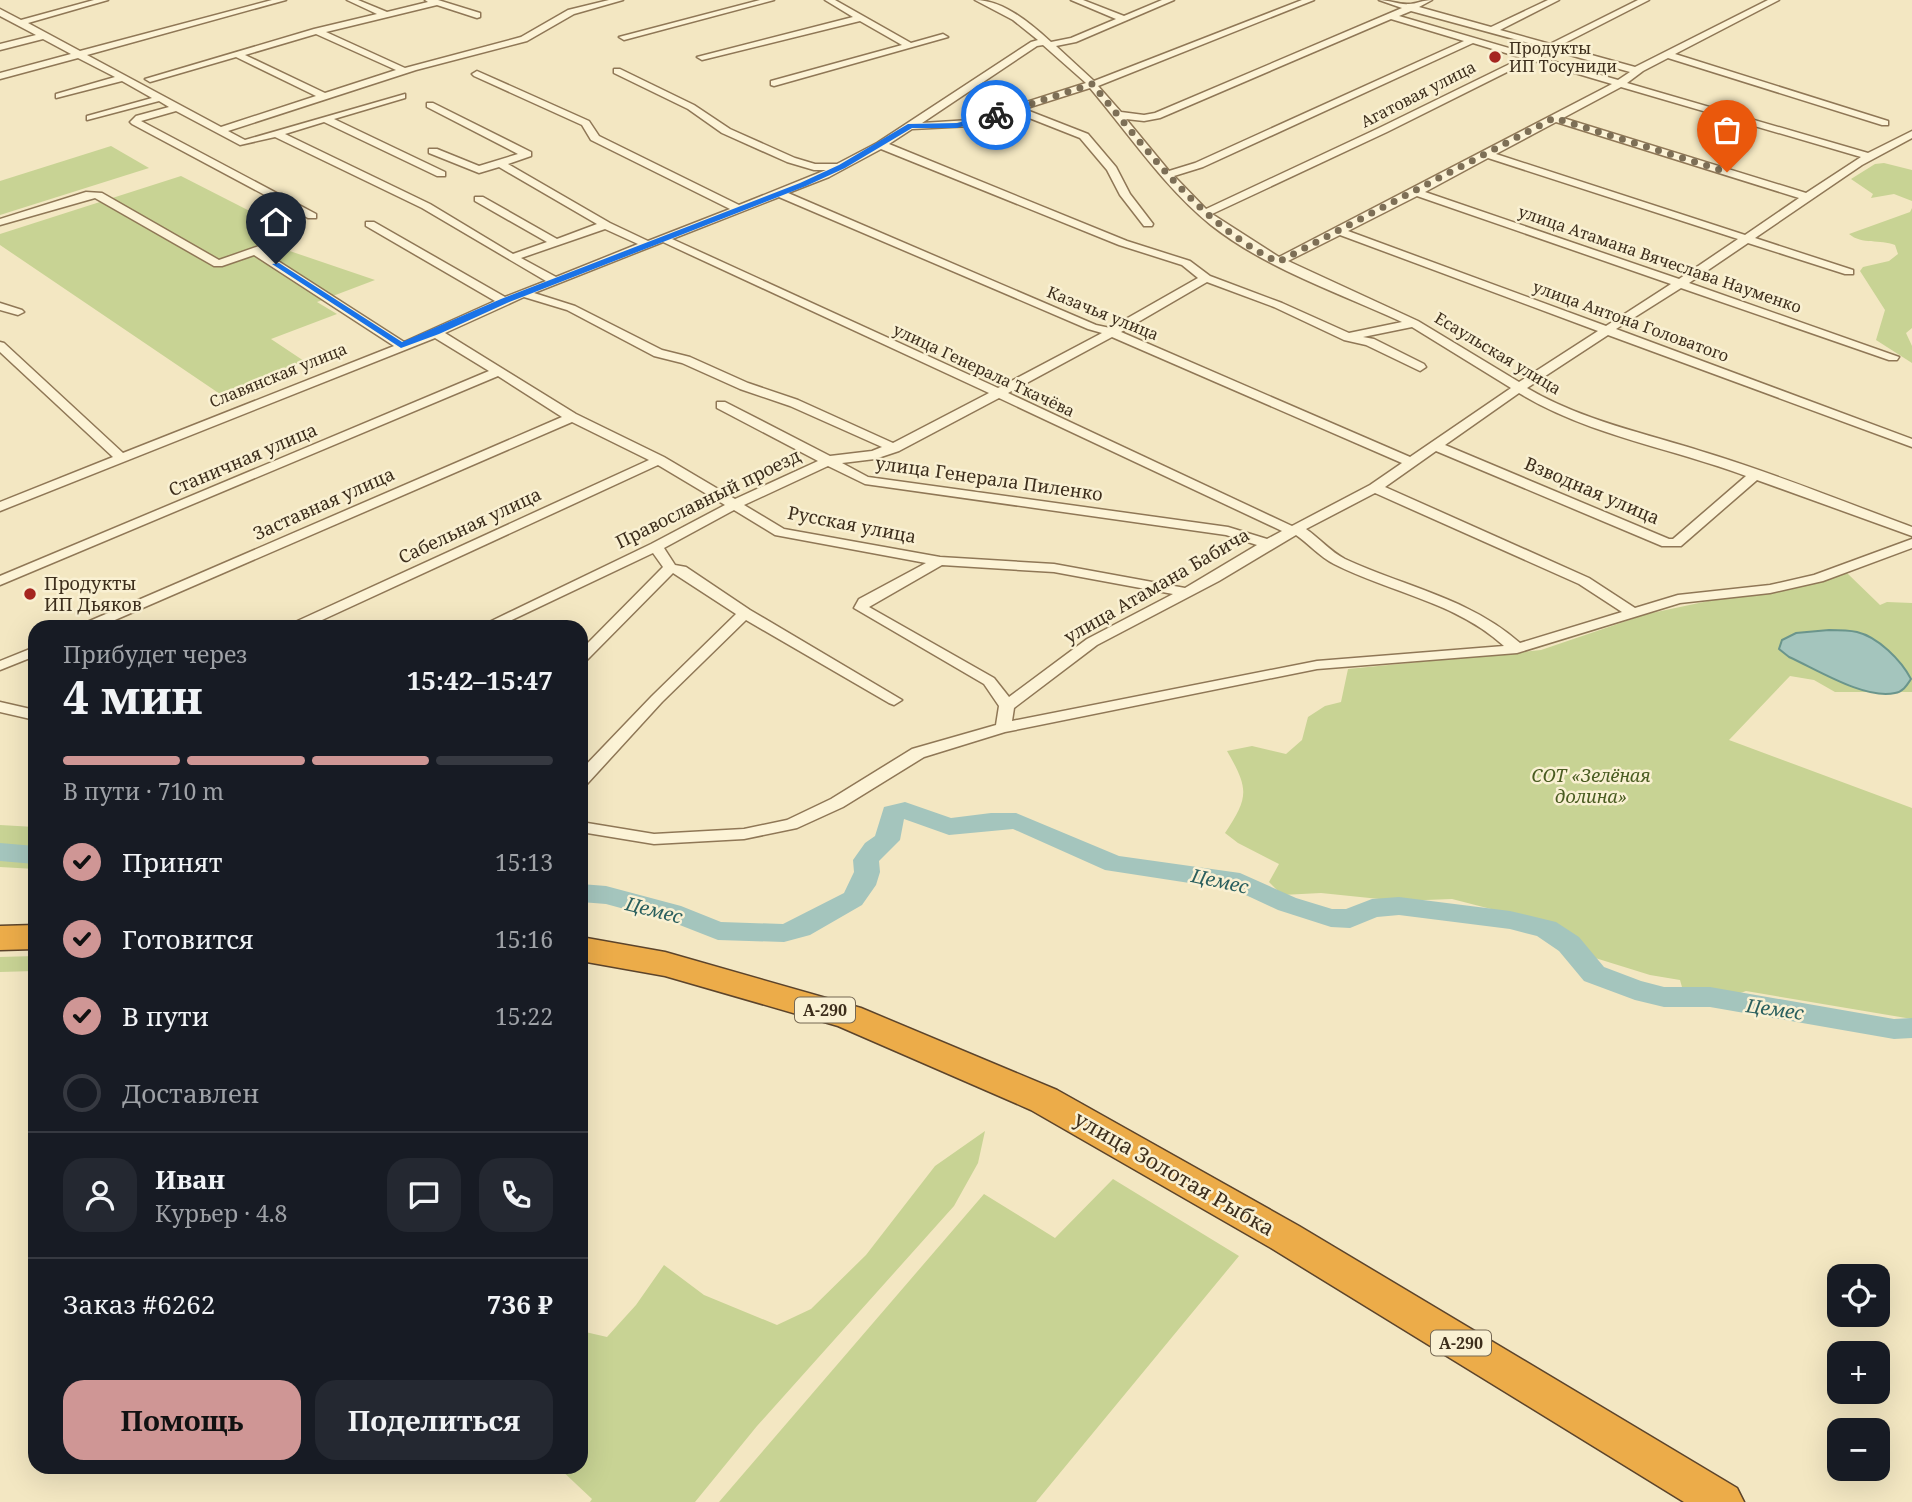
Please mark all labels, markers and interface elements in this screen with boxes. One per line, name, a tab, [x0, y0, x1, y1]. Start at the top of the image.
place label: Продукты ИП Тосуниди	[1509, 37, 1617, 77]
marker: Продукты ИП Тосуниди	[1487, 49, 1503, 65]
street label: Агатовая улица	[1357, 56, 1479, 132]
courier	[961, 80, 1031, 150]
icon: bike	[977, 96, 1015, 134]
pin	[1697, 100, 1757, 172]
icon: bag	[1708, 111, 1746, 149]
pin	[246, 192, 306, 264]
street label: улица Атамана Вячеслава Науменко	[1515, 200, 1805, 318]
icon: home	[257, 203, 295, 241]
street label: улица Антона Головатого	[1530, 275, 1732, 367]
street label: Казачья улица	[1044, 281, 1162, 345]
street label: Есаульская улица	[1431, 307, 1565, 399]
street label: улица Генерала Ткачёва	[890, 318, 1078, 422]
street label: Славянская улица	[206, 337, 350, 413]
street label: Станичная улица	[165, 417, 321, 501]
street label: Православный проезд	[611, 443, 804, 553]
street label: улица Генерала Пиленко	[874, 450, 1104, 506]
street label: Взводная улица	[1521, 451, 1664, 529]
street label: Заставная улица	[249, 461, 398, 545]
street label: Сабельная улица	[394, 481, 545, 569]
street label: Русская улица	[786, 500, 918, 548]
street label: улица Атамана Бабича	[1059, 522, 1254, 648]
place label: Продукты ИП Дьяков	[44, 571, 142, 616]
marker: Продукты ИП Дьяков	[22, 586, 38, 602]
text: Прибудет через	[63, 638, 247, 670]
text: 15:42–15:47	[407, 662, 553, 698]
text: 4 мин	[63, 665, 202, 727]
park label: СОТ «Зелёная долина»	[1531, 763, 1651, 808]
text: В пути · 710 m	[63, 775, 224, 807]
icon: check	[63, 843, 101, 881]
text: Принят	[122, 844, 223, 880]
text: 15:13	[495, 846, 553, 878]
water label: Цемес	[1188, 862, 1252, 900]
water label: Цемес	[622, 890, 686, 930]
icon: check	[63, 920, 101, 958]
text: Готовится	[122, 921, 254, 957]
text: 15:16	[495, 923, 553, 955]
water label: Цемес	[1743, 992, 1806, 1026]
icon: check	[63, 997, 101, 1035]
text: В пути	[122, 998, 209, 1034]
road number: А-290	[795, 998, 855, 1022]
text: 15:22	[495, 1000, 553, 1032]
text: Доставлен	[122, 1075, 259, 1111]
street label: улица Золотая Рыбка	[1069, 1104, 1280, 1242]
button: person	[63, 1158, 137, 1232]
button: chat	[387, 1158, 461, 1232]
button: phone	[479, 1158, 553, 1232]
text: Иван	[155, 1161, 225, 1197]
text: Курьер · 4.8	[155, 1197, 287, 1229]
map controls	[1827, 1264, 1890, 1481]
button: locate	[1827, 1264, 1890, 1327]
text: Заказ #6262	[63, 1286, 215, 1322]
text: 736 ₽	[487, 1286, 553, 1322]
road number: А-290	[1431, 1330, 1491, 1356]
button: +	[1827, 1341, 1890, 1404]
button: Помощь	[63, 1380, 301, 1460]
button: Поделиться	[315, 1380, 553, 1460]
button: −	[1827, 1418, 1890, 1481]

